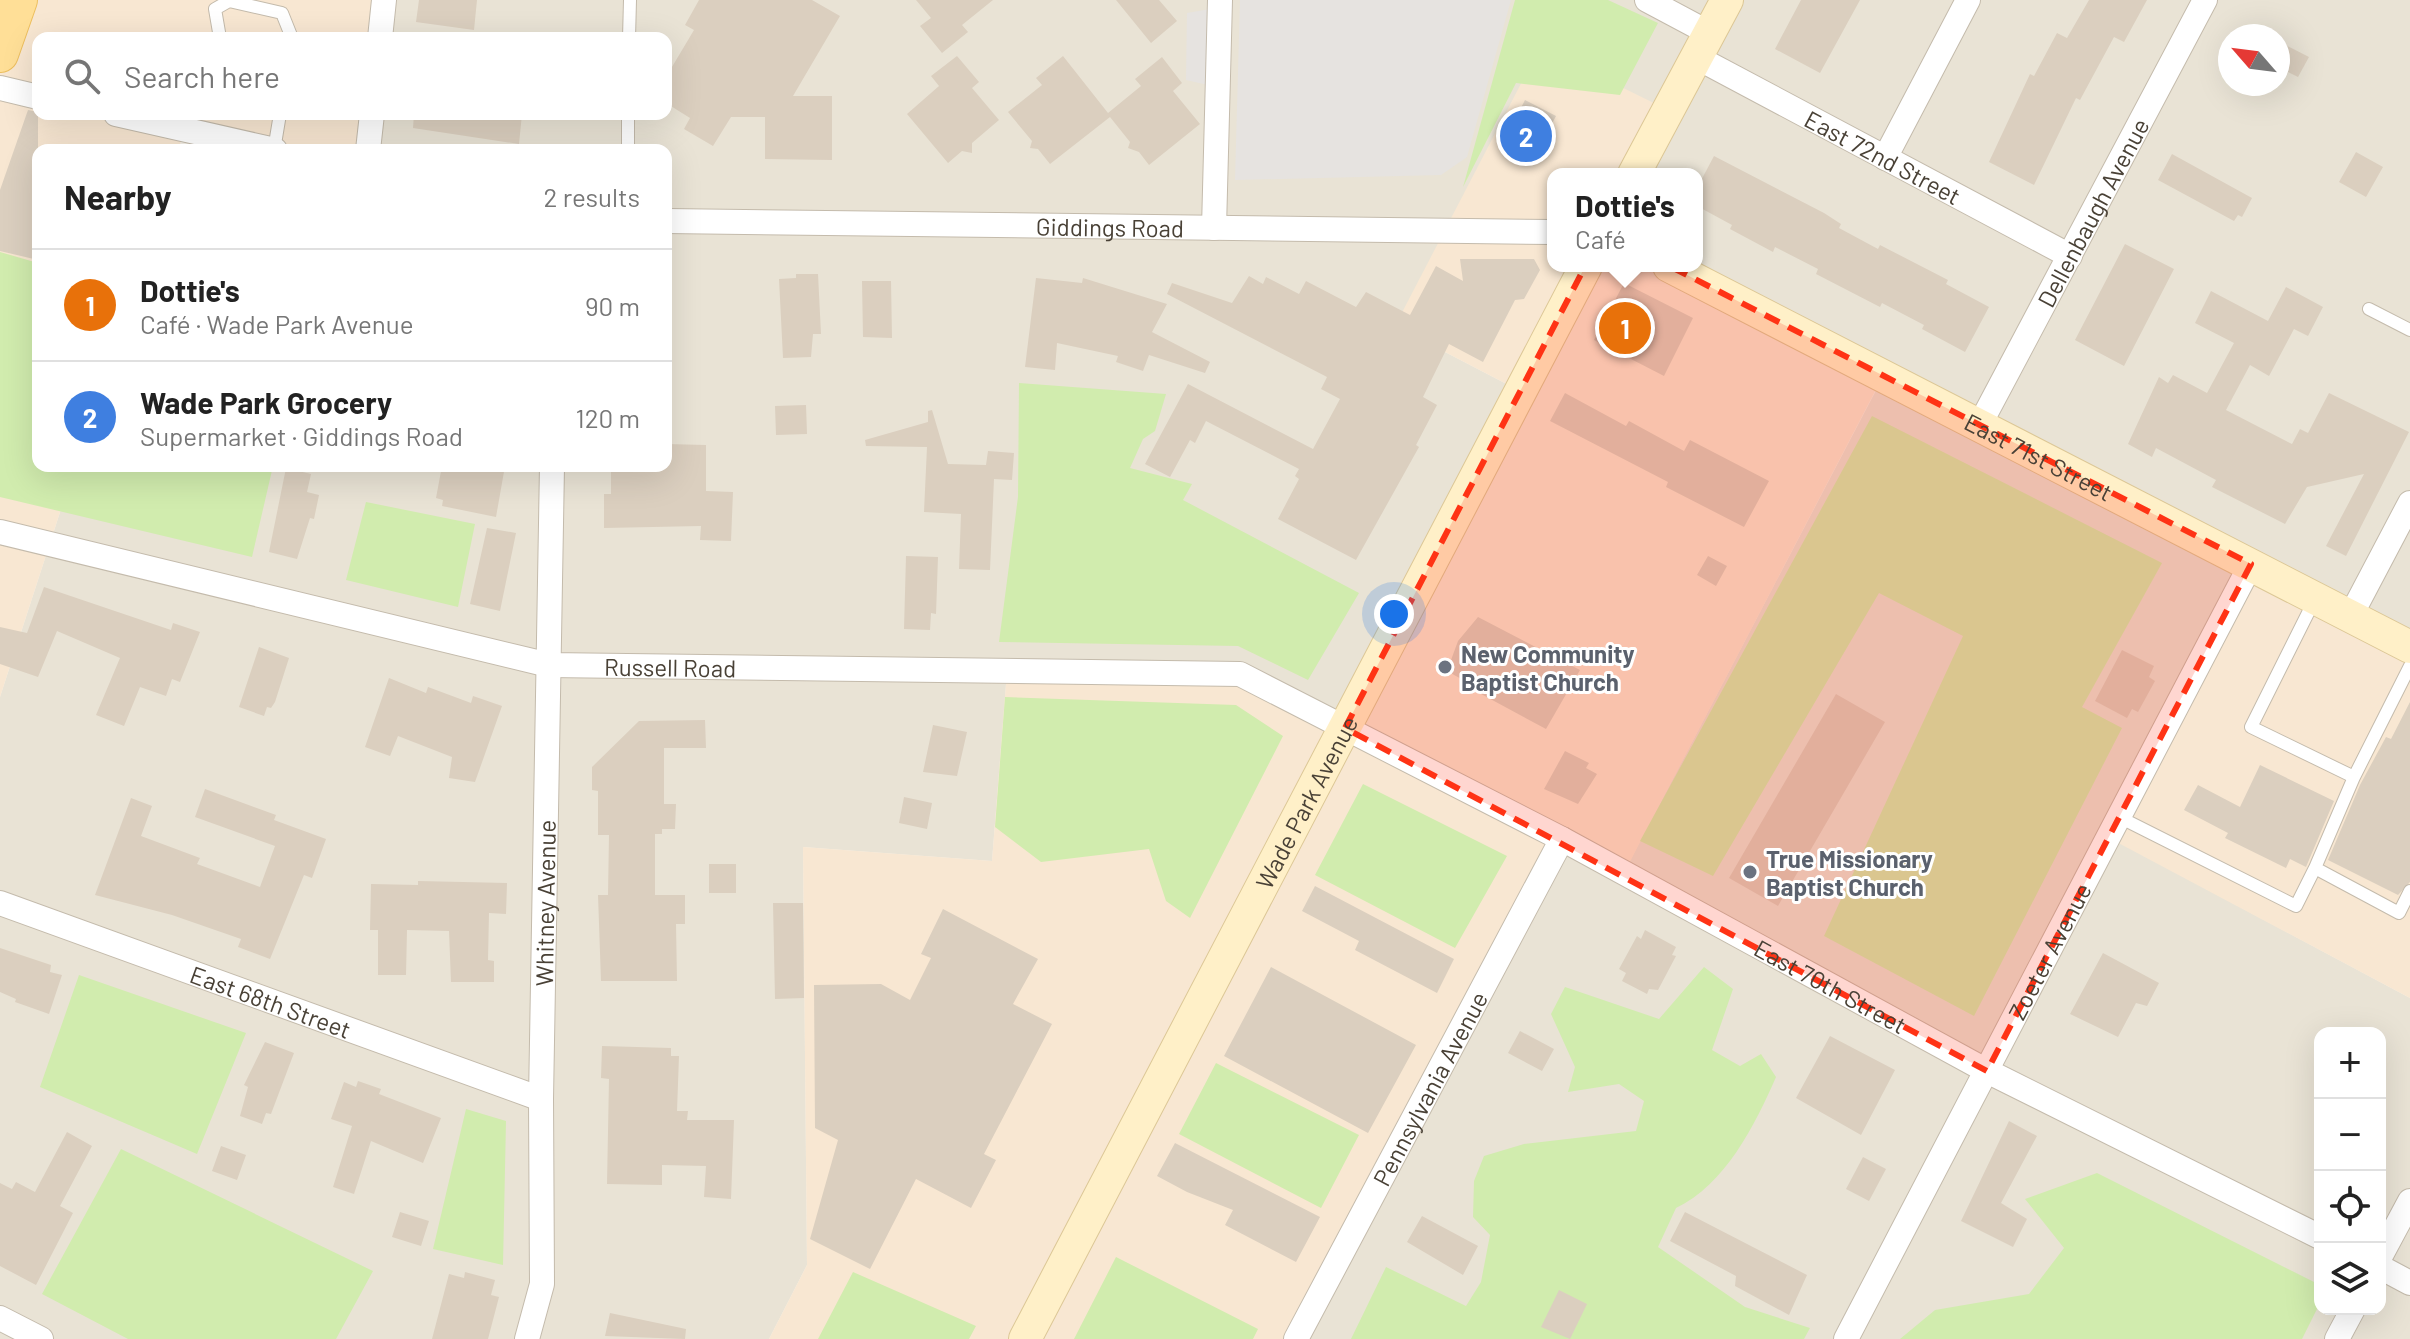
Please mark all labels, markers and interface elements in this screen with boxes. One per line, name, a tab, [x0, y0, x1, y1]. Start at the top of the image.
north arrow	[2218, 24, 2290, 96]
search box	[32, 32, 672, 120]
icon: search	[60, 54, 104, 98]
text: Search here	[124, 58, 280, 94]
street label: East 72nd Street	[1800, 103, 1966, 210]
pin: 2	[1500, 106, 1552, 166]
street label: Dellenbaugh Avenue	[2030, 113, 2154, 312]
popup	[1547, 168, 1703, 272]
text: Nearby	[64, 176, 172, 217]
text: 2 results	[544, 181, 640, 212]
text: Dottie's	[1575, 187, 1675, 223]
street label: Giddings Road	[1036, 211, 1184, 242]
text: Café	[1575, 223, 1626, 254]
text: Dottie's	[140, 272, 240, 308]
text: 1	[85, 290, 95, 321]
text: 90 m	[585, 290, 640, 321]
pin: 1	[1599, 298, 1651, 358]
text: Café · Wade Park Avenue	[140, 308, 414, 339]
text: Wade Park Grocery	[140, 384, 392, 420]
text: 2	[83, 402, 97, 433]
text: 120 m	[576, 402, 640, 433]
street label: East 71st Street	[1960, 406, 2118, 506]
text: Supermarket · Giddings Road	[140, 420, 463, 451]
your location	[1374, 594, 1414, 634]
place label: New Community Baptist Church	[1461, 639, 1635, 696]
street label: Russell Road	[604, 651, 736, 682]
marker: New Community Baptist Church	[1436, 658, 1454, 676]
street label: Wade Park Avenue	[1249, 711, 1363, 893]
street label: Whitney Avenue	[528, 820, 560, 986]
place label: True Missionary Baptist Church	[1766, 844, 1933, 901]
marker: True Missionary Baptist Church	[1741, 863, 1759, 881]
street label: Zoeter Avenue	[2001, 878, 2096, 1024]
street label: East 70th Street	[1750, 933, 1912, 1039]
street label: East 68th Street	[186, 959, 355, 1043]
street label: Pennsylvania Avenue	[1366, 986, 1493, 1190]
map controls	[2314, 1027, 2386, 1315]
button: +	[2314, 1027, 2386, 1099]
button: −	[2314, 1099, 2386, 1171]
button: locate	[2314, 1171, 2386, 1243]
button: layers	[2314, 1243, 2386, 1315]

